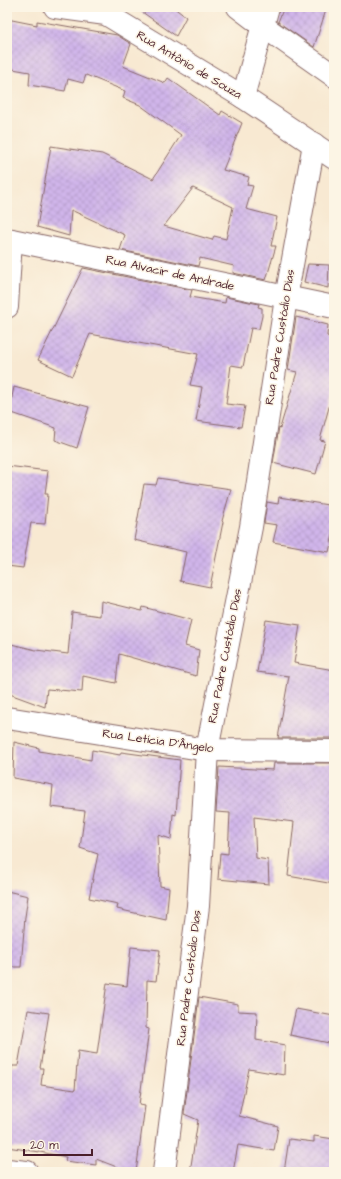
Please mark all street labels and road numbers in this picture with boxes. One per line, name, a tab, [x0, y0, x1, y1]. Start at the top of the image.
street label: Rua Antônio de Souza	[133, 27, 245, 103]
street label: Rua Alvacir de Andrade	[104, 251, 236, 295]
street label: Rua Padre Custódio Dias	[261, 268, 299, 406]
street label: Rua Padre Custódio Dias	[204, 587, 246, 725]
street label: Rua Letícia D'Ângelo	[101, 725, 215, 758]
street label: Rua Padre Custódio Dias	[172, 909, 206, 1047]

